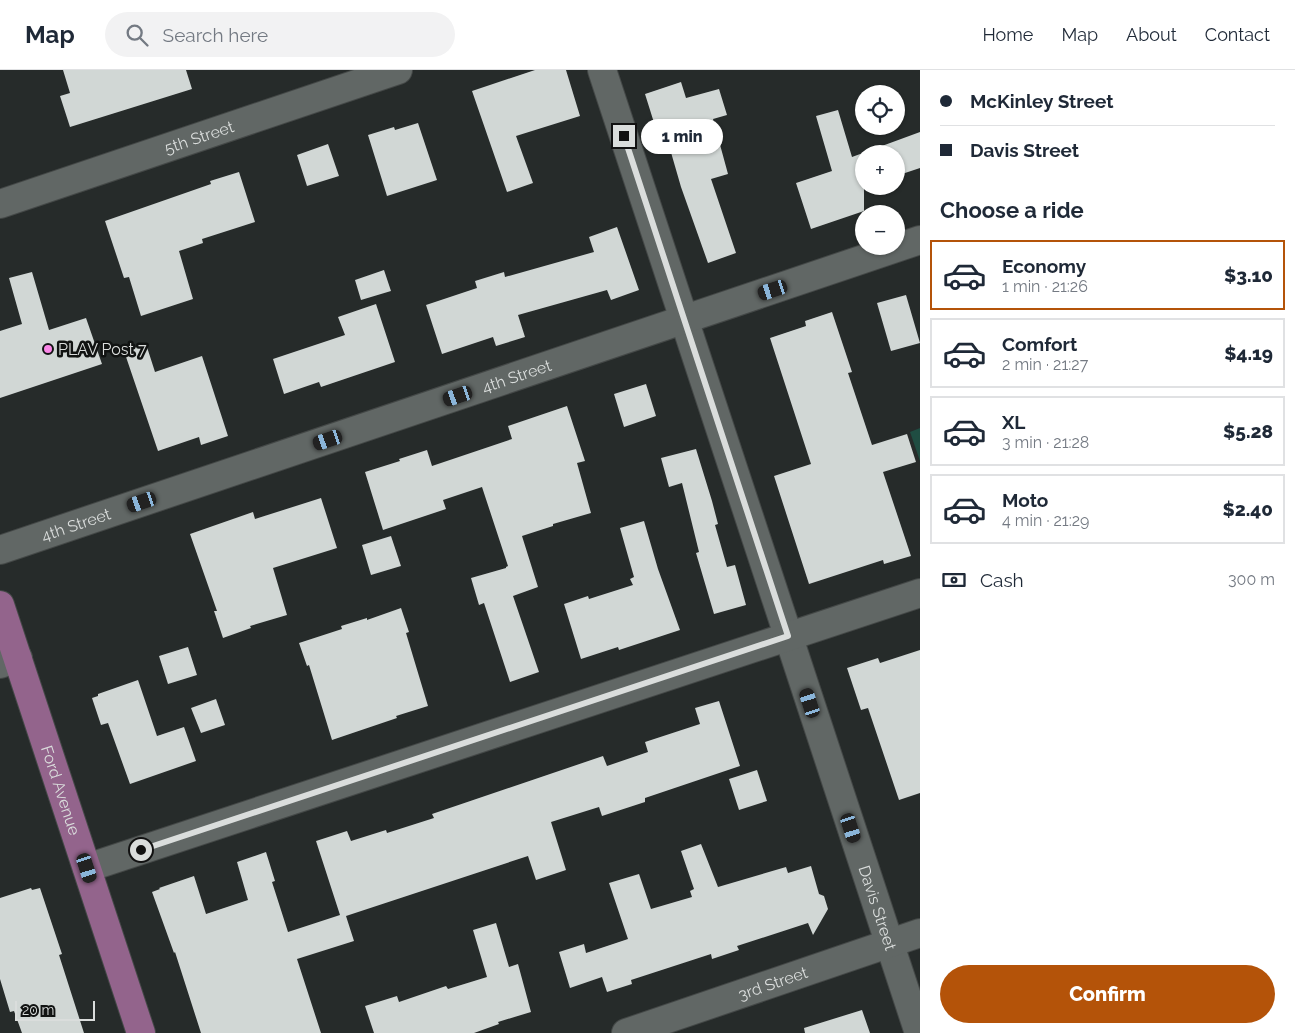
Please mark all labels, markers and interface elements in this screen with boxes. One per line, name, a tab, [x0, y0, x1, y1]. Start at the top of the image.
search box	[105, 12, 455, 57]
text: Map	[25, 20, 75, 49]
icon: search	[123, 21, 151, 49]
text: Search here	[163, 24, 268, 46]
text: Home	[982, 24, 1033, 45]
text: Map	[1061, 24, 1098, 45]
text: About	[1126, 24, 1177, 45]
text: Contact	[1205, 24, 1270, 45]
map controls	[855, 85, 905, 255]
button: locate	[855, 85, 905, 135]
text: McKinley Street	[970, 90, 1114, 112]
street label: 5th Street	[162, 117, 237, 158]
callout: 1 min	[642, 118, 724, 154]
route end	[613, 125, 635, 147]
text: 1 min	[661, 127, 703, 146]
text: Davis Street	[970, 139, 1079, 161]
button: +	[855, 145, 905, 195]
text: Choose a ride	[940, 197, 1084, 223]
button: −	[855, 205, 905, 255]
icon: car	[942, 253, 987, 298]
text: Economy	[1002, 255, 1086, 277]
text: $3.10	[1224, 264, 1273, 286]
text: 1 min · 21:26	[1002, 277, 1088, 296]
car	[756, 278, 789, 302]
icon: car	[942, 331, 987, 376]
text: Comfort	[1002, 333, 1077, 355]
place label: PLAV Post 7	[58, 340, 147, 359]
text: $4.19	[1224, 342, 1273, 364]
marker: PLAV Post 7	[42, 343, 54, 355]
text: 2 min · 21:27	[1002, 355, 1088, 374]
street label: 4th Street	[479, 356, 554, 397]
car	[441, 384, 474, 408]
icon: car	[942, 409, 987, 454]
text: XL	[1002, 411, 1025, 433]
text: $5.28	[1223, 420, 1273, 442]
car	[311, 428, 344, 452]
text: 3 min · 21:28	[1002, 433, 1089, 452]
icon: car	[942, 487, 987, 532]
text: Moto	[1002, 489, 1048, 511]
car	[125, 490, 158, 514]
text: $2.40	[1223, 498, 1273, 520]
street label: 4th Street	[39, 504, 114, 545]
text: 4 min · 21:29	[1002, 511, 1089, 530]
icon: cash	[940, 566, 968, 594]
text: Cash	[980, 569, 1024, 591]
text: 300 m	[1228, 570, 1275, 589]
car	[798, 686, 821, 720]
street label: Ford Avenue	[37, 743, 84, 838]
car	[839, 811, 862, 845]
route start	[130, 839, 152, 861]
car	[75, 851, 98, 885]
street label: Davis Street	[855, 863, 900, 953]
street label: 3rd Street	[736, 963, 811, 1004]
button: Confirm	[940, 965, 1275, 1023]
scale bar	[15, 998, 95, 1021]
text: 20 m	[22, 1002, 54, 1018]

